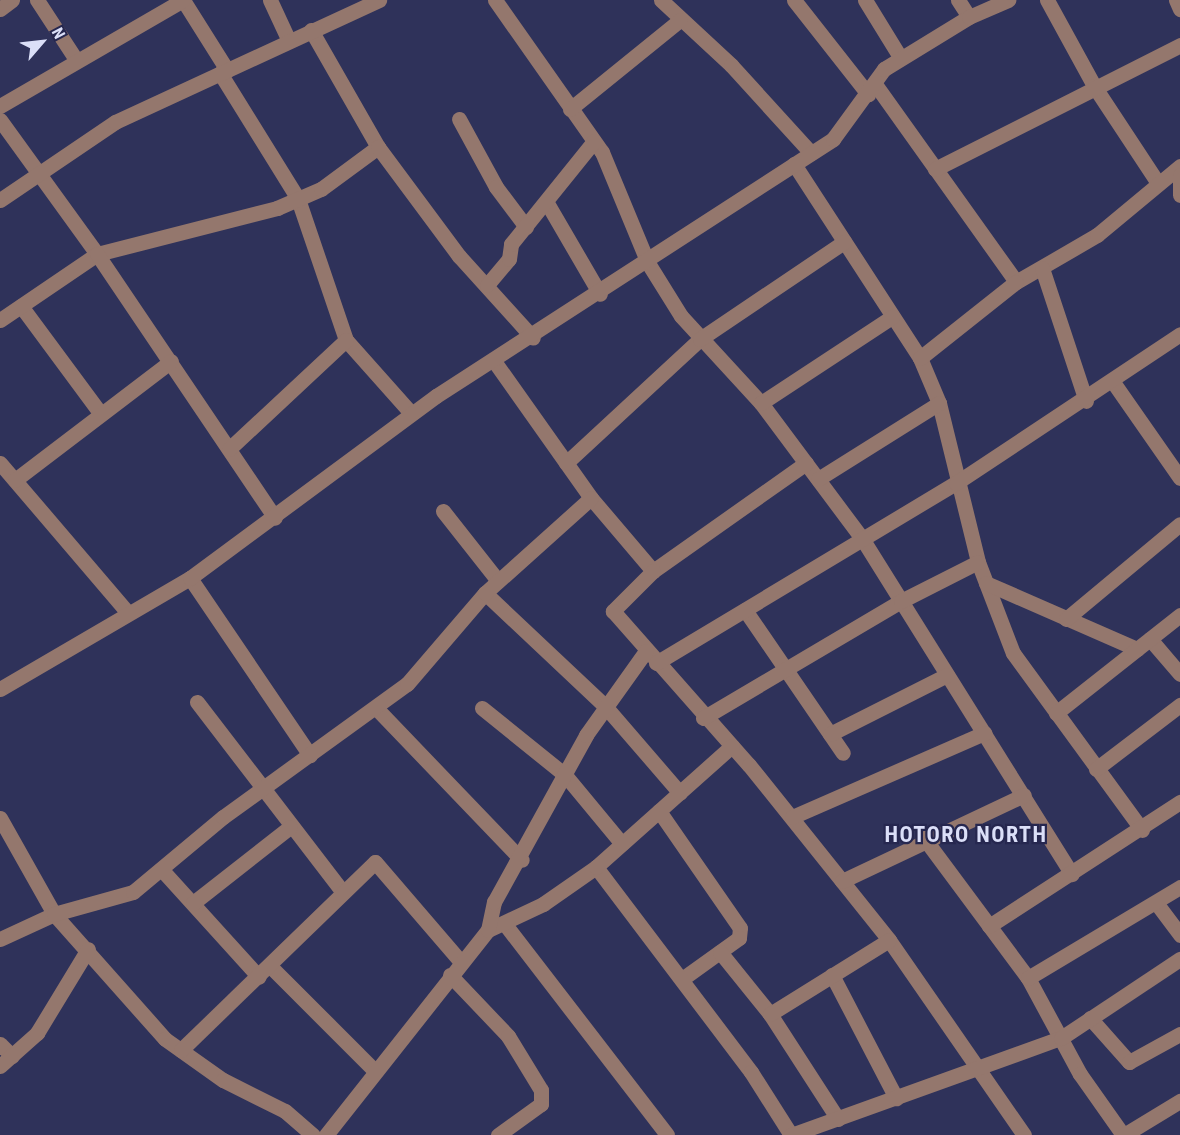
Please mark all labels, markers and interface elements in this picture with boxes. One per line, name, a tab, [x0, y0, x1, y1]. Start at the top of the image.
north arrow	[12, 12, 72, 72]
text: N	[48, 25, 69, 42]
district label: HOTORO NORTH	[884, 822, 1048, 848]

